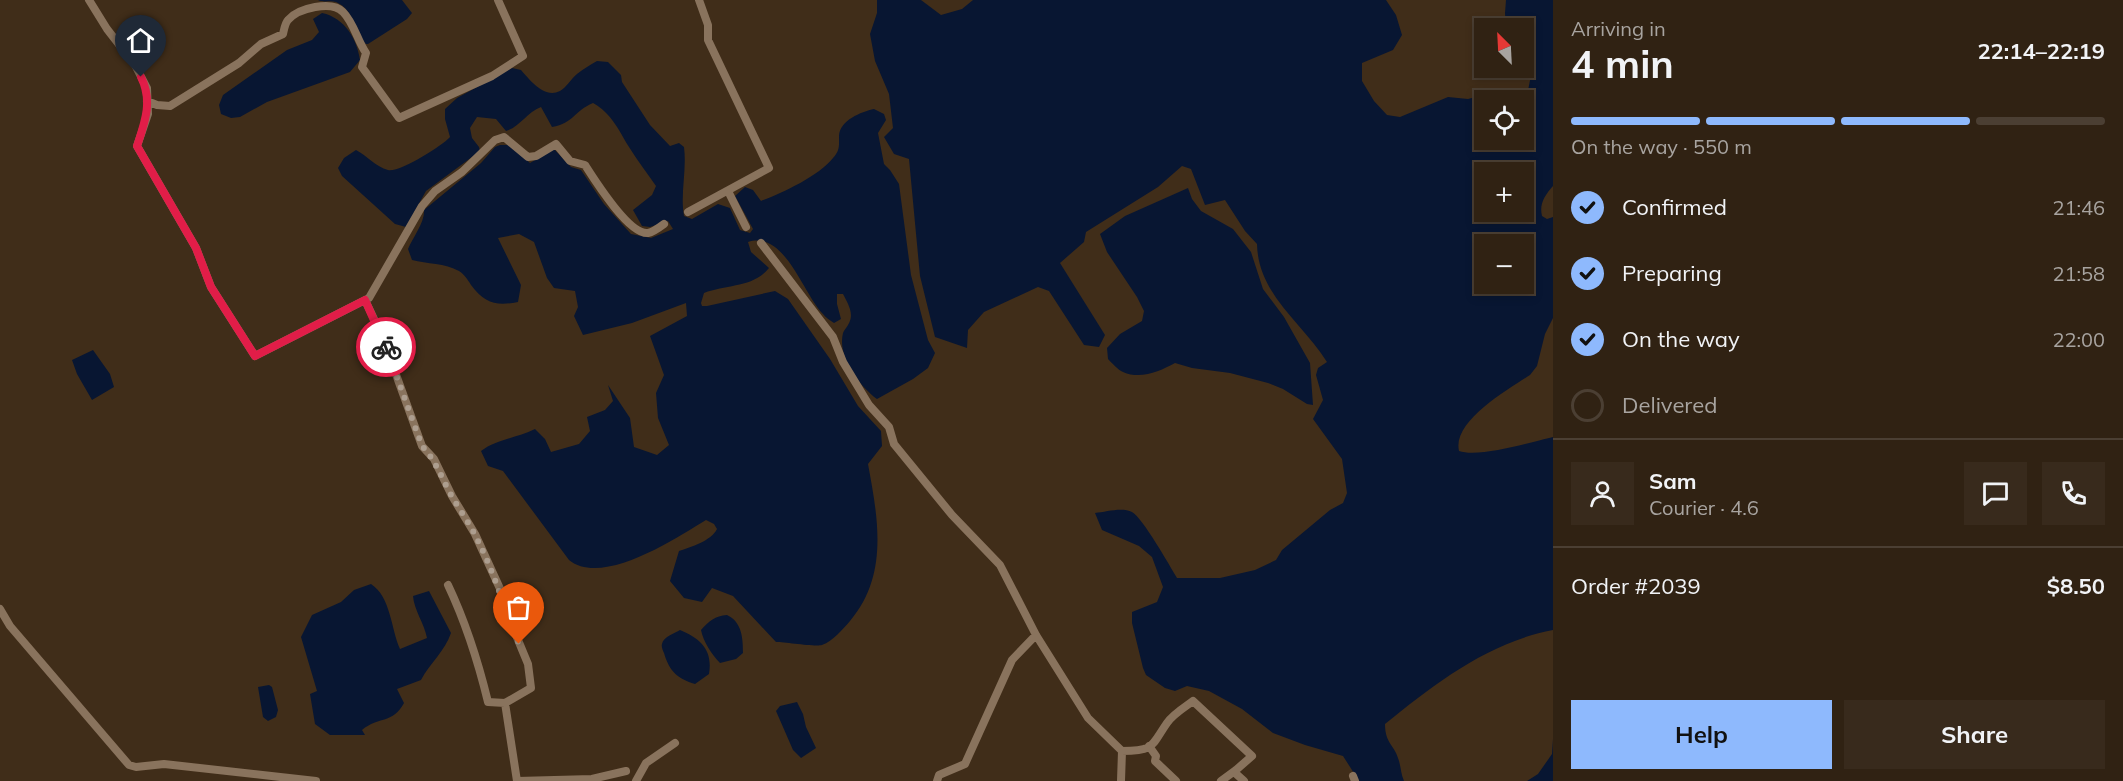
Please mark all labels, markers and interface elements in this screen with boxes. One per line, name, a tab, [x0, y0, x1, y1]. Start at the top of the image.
pin	[115, 15, 166, 77]
text: Arriving in	[1571, 16, 1666, 41]
north arrow	[1474, 18, 1534, 78]
map controls	[1474, 18, 1534, 294]
icon: home	[124, 24, 157, 57]
text: 22:14–22:19	[1977, 37, 2105, 65]
text: 4 min	[1571, 39, 1674, 88]
button: locate	[1474, 90, 1534, 150]
text: On the way · 550 m	[1571, 134, 1752, 159]
button: +	[1474, 162, 1534, 222]
icon: check	[1571, 191, 1604, 224]
text: Confirmed	[1622, 193, 1727, 221]
text: 21:46	[2052, 195, 2105, 220]
button: −	[1474, 234, 1534, 294]
icon: check	[1571, 257, 1604, 290]
text: Preparing	[1622, 259, 1722, 287]
text: 21:58	[2052, 261, 2105, 286]
courier	[356, 317, 416, 377]
icon: check	[1571, 323, 1604, 356]
text: On the way	[1622, 325, 1740, 353]
text: 22:00	[2052, 327, 2105, 352]
icon: bike	[370, 331, 403, 364]
text: Delivered	[1622, 391, 1717, 419]
button: person	[1571, 462, 1634, 525]
button: chat	[1964, 462, 2027, 525]
button: phone	[2042, 462, 2105, 525]
text: Sam	[1649, 467, 1697, 495]
text: Courier · 4.6	[1649, 495, 1759, 520]
text: Order #2039	[1571, 572, 1701, 600]
text: $8.50	[2047, 572, 2105, 600]
pin	[493, 582, 544, 644]
icon: bag	[502, 591, 535, 624]
button: Help	[1571, 700, 1832, 769]
button: Share	[1844, 700, 2105, 769]

